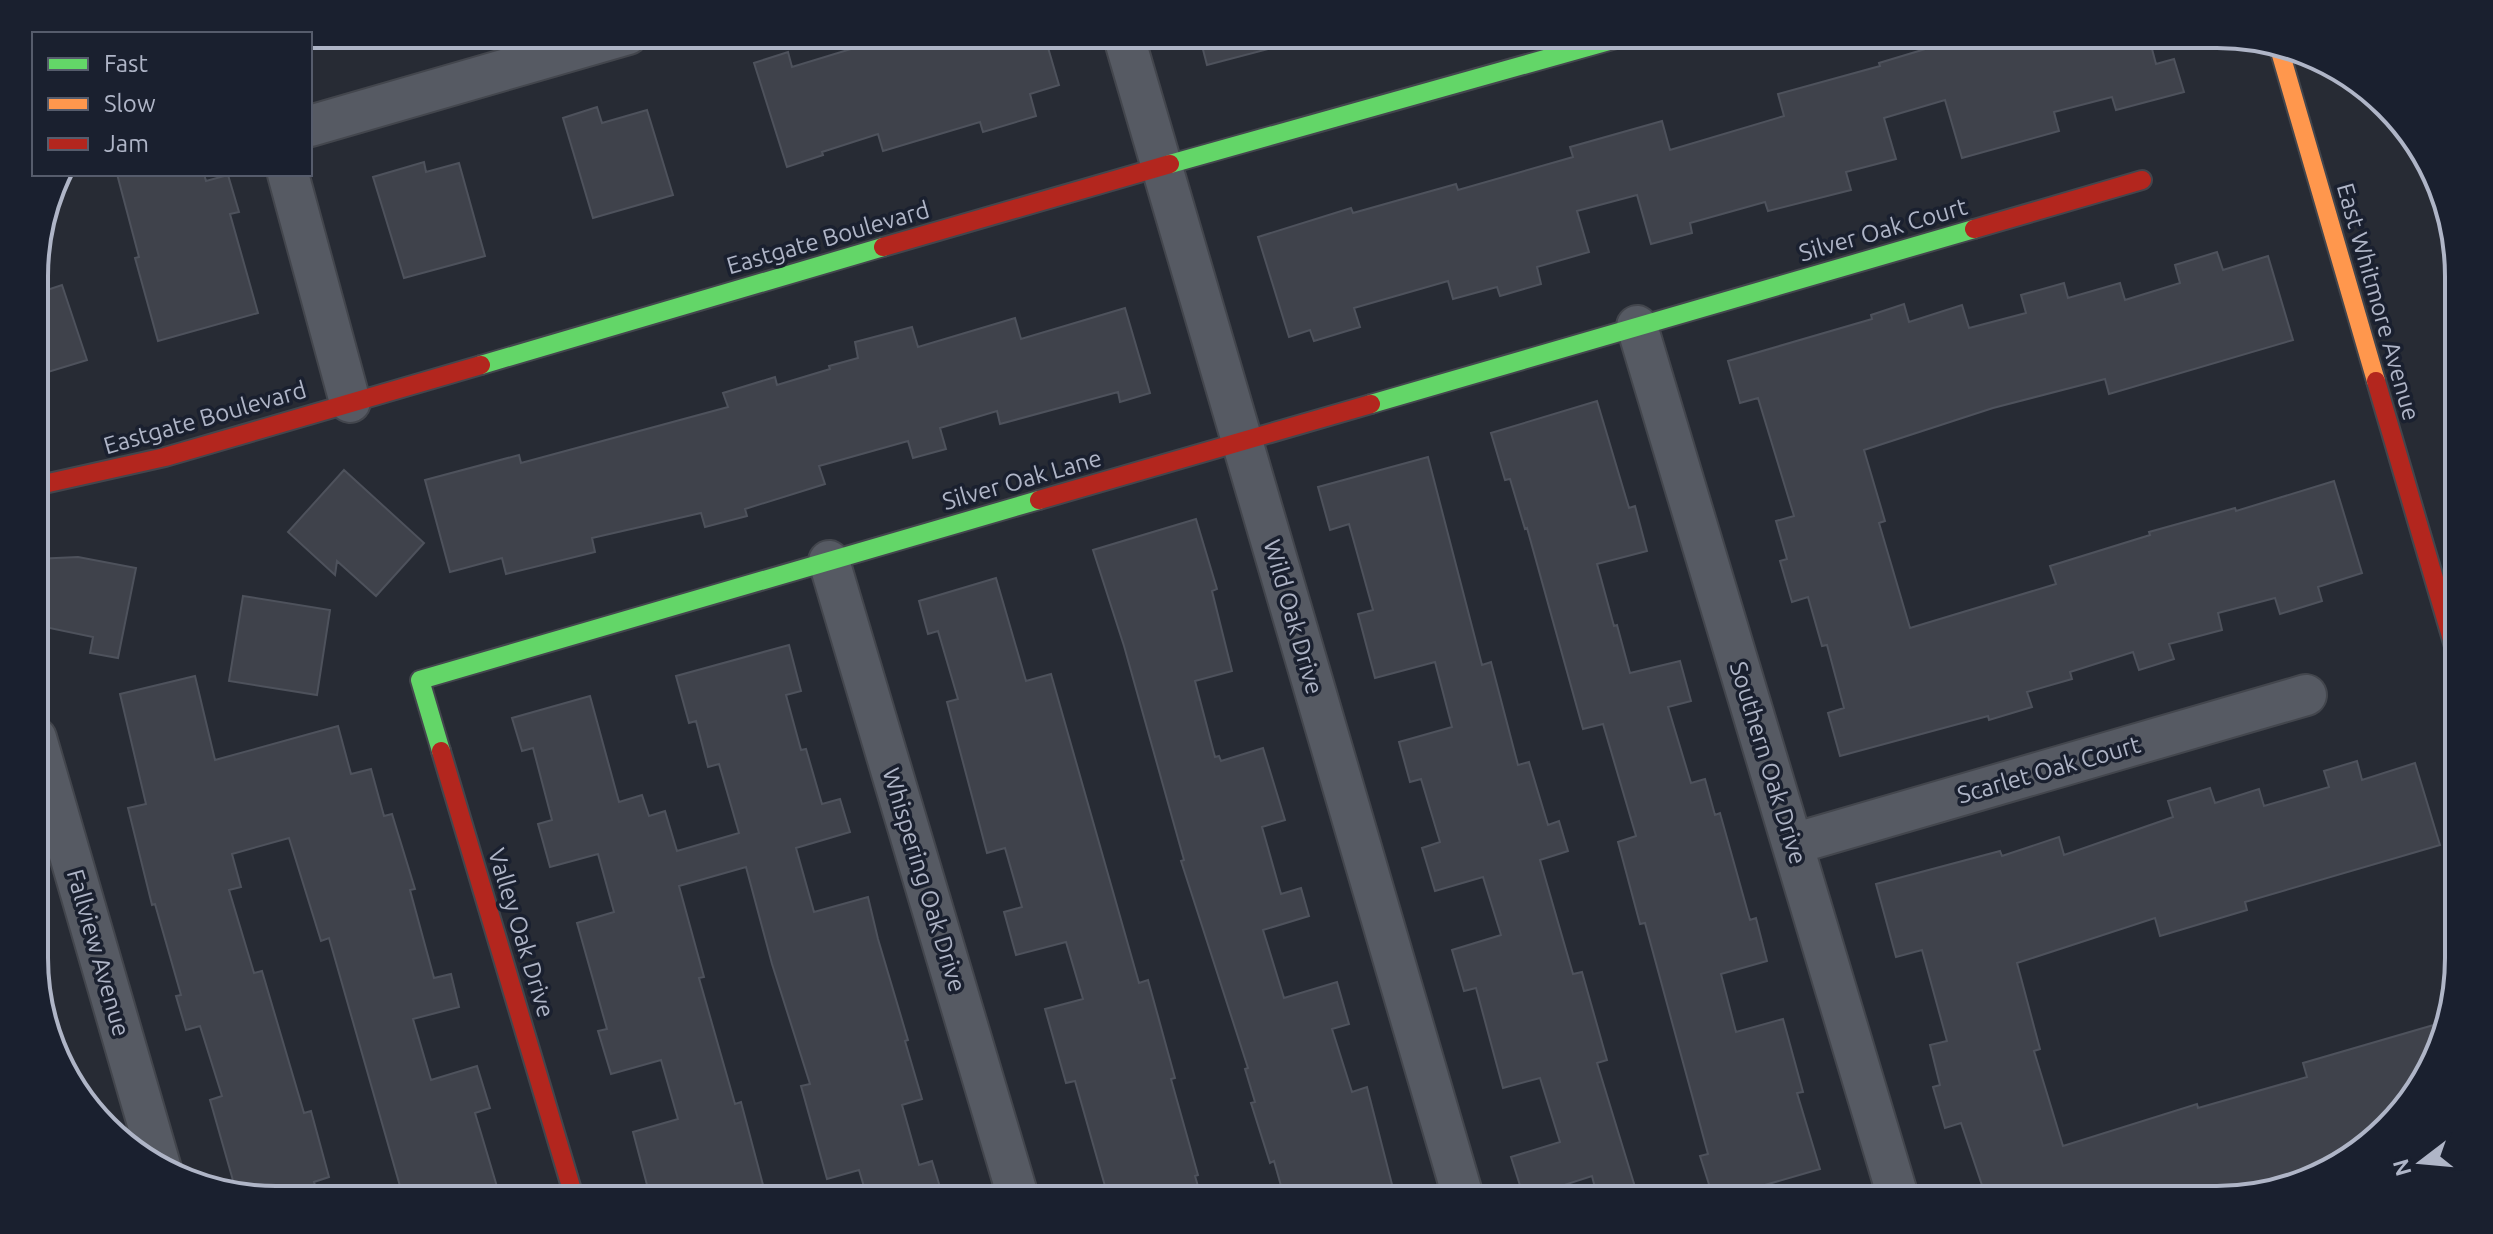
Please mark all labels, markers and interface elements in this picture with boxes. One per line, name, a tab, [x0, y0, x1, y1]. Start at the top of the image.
legend	[32, 32, 312, 176]
text: Fast	[104, 50, 148, 77]
text: Slow	[104, 90, 156, 117]
text: Jam	[104, 130, 149, 157]
street label: East Whitmore Avenue	[2332, 180, 2425, 424]
street label: Silver Oak Court	[1796, 192, 1971, 266]
street label: Eastgate Boulevard	[723, 196, 932, 279]
street label: Eastgate Boulevard	[100, 376, 309, 459]
street label: Silver Oak Lane	[939, 444, 1105, 515]
street label: Wild Oak Drive	[1258, 536, 1328, 697]
street label: Southern Oak Drive	[1725, 658, 1812, 867]
street label: Scarlet Oak Court	[1954, 730, 2144, 809]
street label: Whispering Oak Drive	[878, 765, 971, 995]
street label: Valley Oak Drive	[483, 845, 560, 1021]
street label: Fallview Avenue	[62, 866, 135, 1039]
north arrow	[2381, 1122, 2461, 1202]
text: N	[2387, 1156, 2416, 1179]

